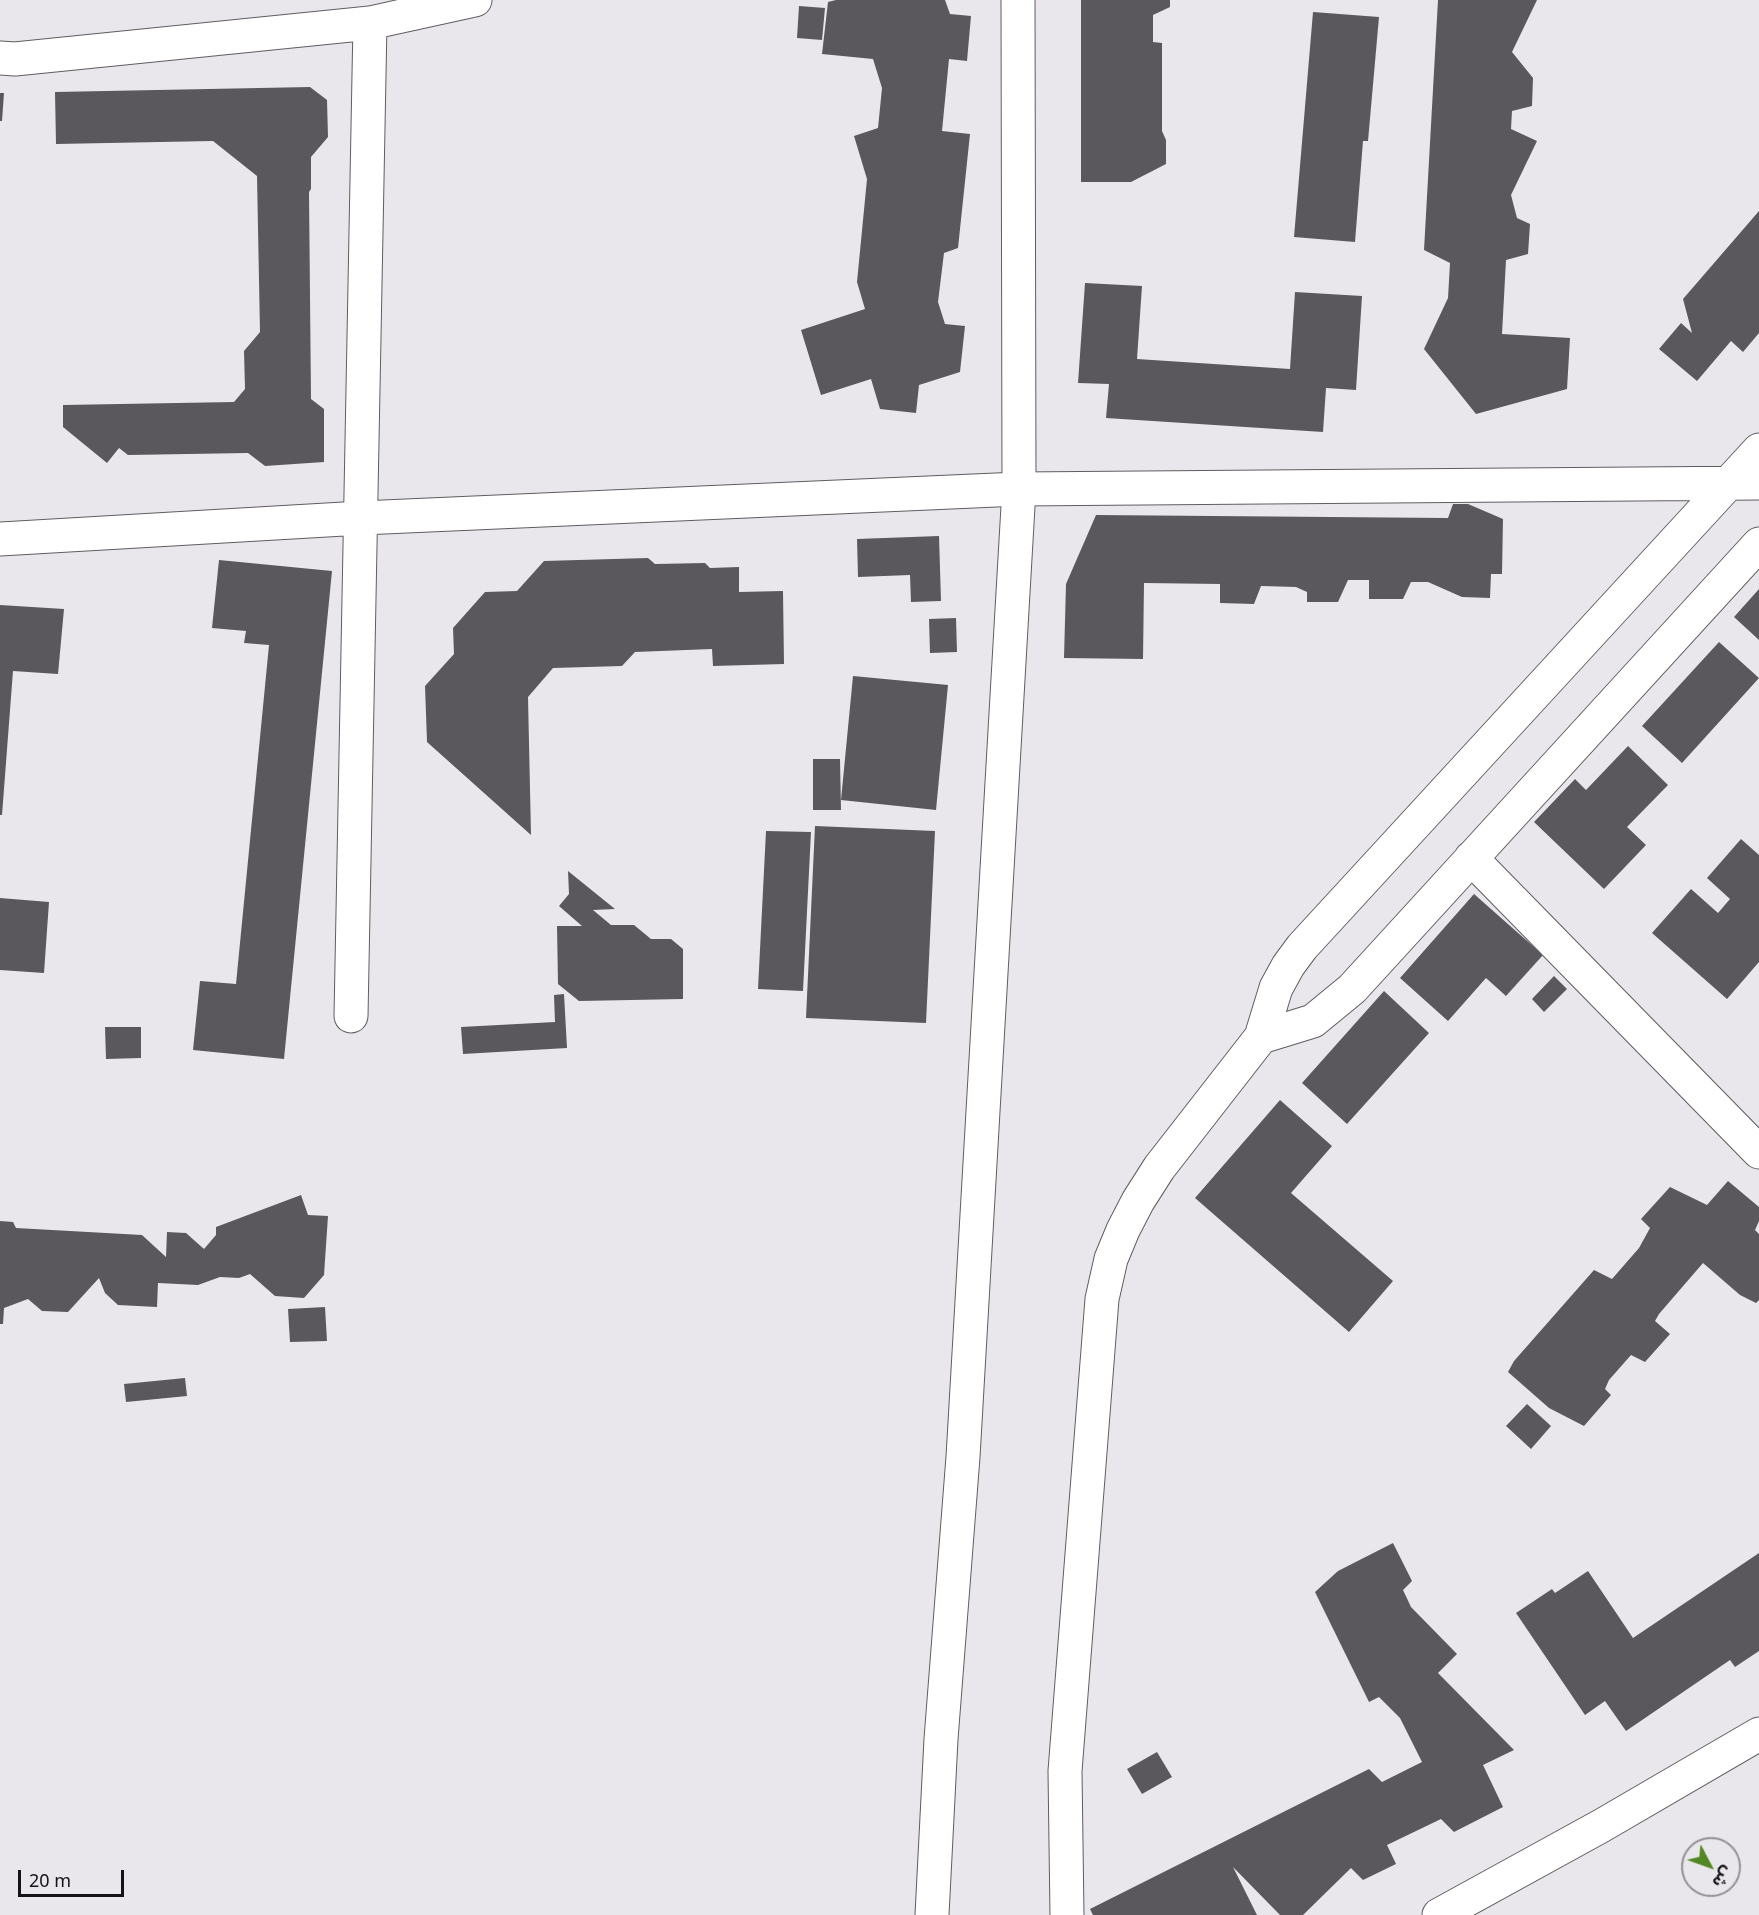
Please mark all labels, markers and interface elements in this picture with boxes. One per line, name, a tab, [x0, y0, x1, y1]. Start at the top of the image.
north arrow	[1681, 1837, 1741, 1897]
scale bar	[21, 1858, 128, 1896]
text: ش	[1708, 1862, 1739, 1893]
text: 20 m	[29, 1868, 71, 1892]

